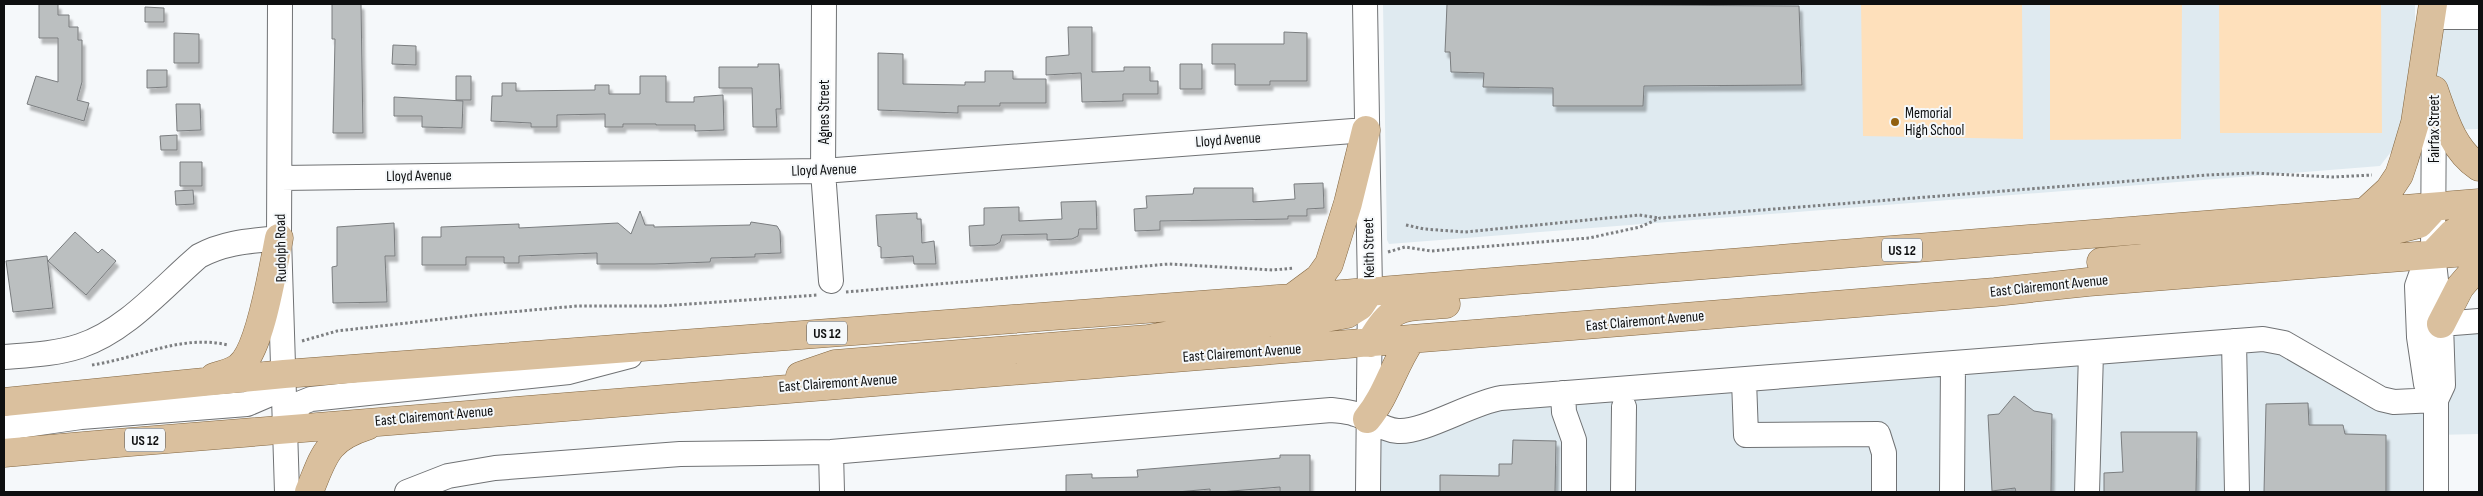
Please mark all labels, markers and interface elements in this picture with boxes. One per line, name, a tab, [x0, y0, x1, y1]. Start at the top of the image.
street label: Agnes Street	[815, 79, 834, 145]
street label: Fairfax Street	[2425, 95, 2444, 163]
place label: Memorial High School	[1905, 104, 1964, 140]
marker: Memorial High School	[1889, 116, 1901, 128]
street label: Lloyd Avenue	[1195, 128, 1261, 152]
street label: Lloyd Avenue	[791, 159, 857, 181]
street label: Lloyd Avenue	[386, 166, 452, 186]
street label: Rudolph Road	[271, 214, 291, 282]
street label: Keith Street	[1359, 217, 1379, 278]
road number: US 12	[1882, 238, 1922, 262]
street label: East Clairemont Avenue	[1989, 270, 2109, 302]
street label: East Clairemont Avenue	[1585, 306, 1705, 336]
road number: US 12	[807, 322, 847, 344]
street label: East Clairemont Avenue	[1182, 339, 1302, 367]
street label: East Clairemont Avenue	[778, 369, 898, 397]
street label: East Clairemont Avenue	[374, 401, 494, 431]
road number: US 12	[125, 428, 165, 452]

